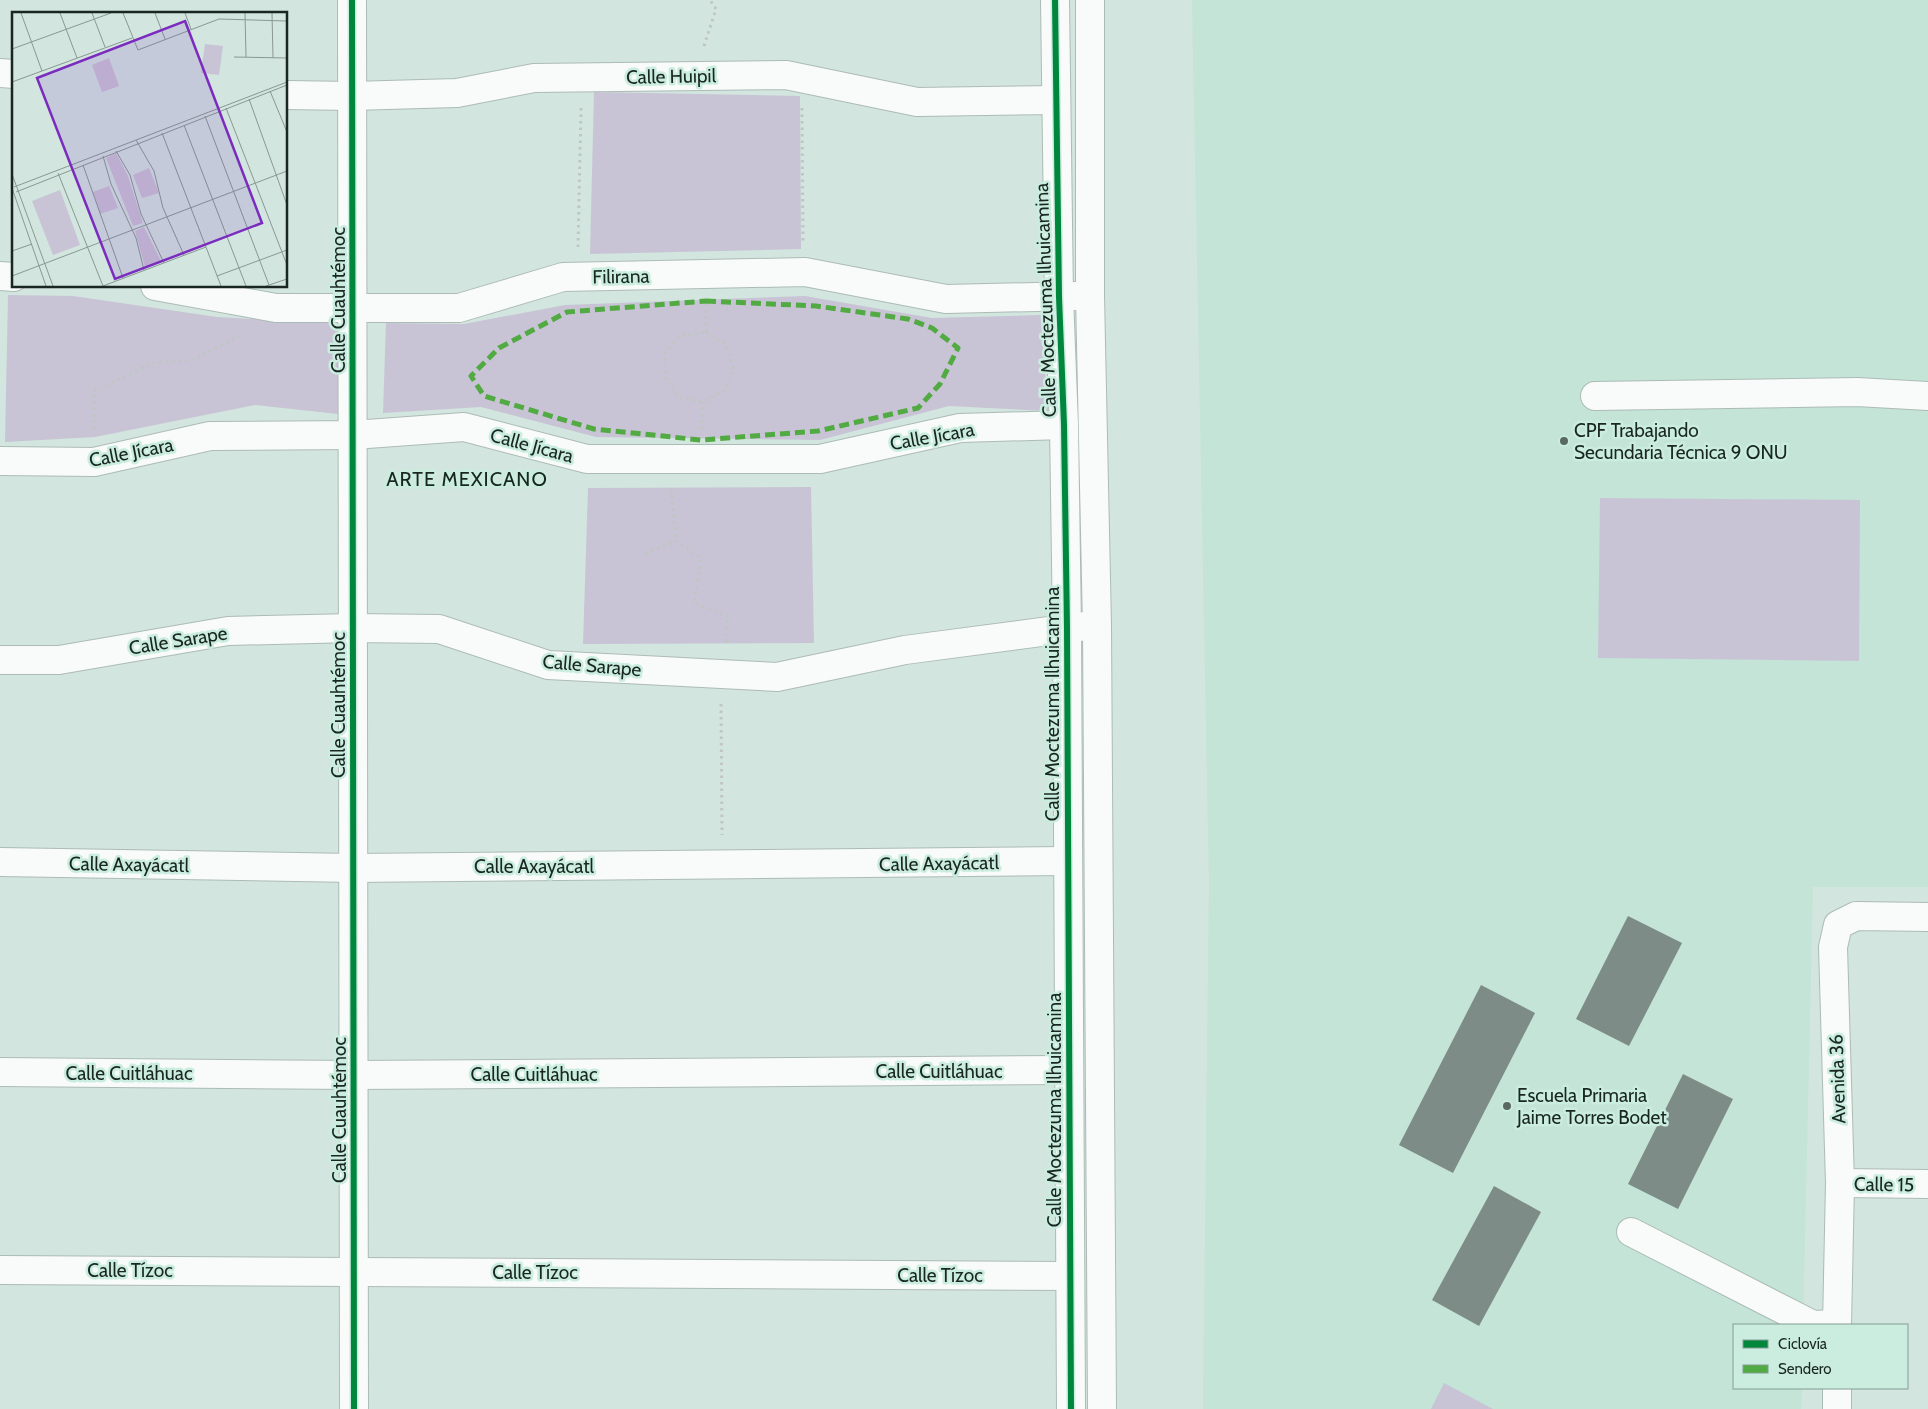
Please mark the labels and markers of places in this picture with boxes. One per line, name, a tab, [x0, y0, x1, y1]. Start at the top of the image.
place label: CPF Trabajando Secundaria Técnica 9 ONU	[1574, 419, 1788, 464]
marker: CPF Trabajando Secundaria Técnica 9 ONU	[1558, 435, 1570, 447]
place label: Escuela Primaria Jaime Torres Bodet	[1516, 1084, 1667, 1129]
marker: Escuela Primaria Jaime Torres Bodet	[1501, 1100, 1513, 1112]

